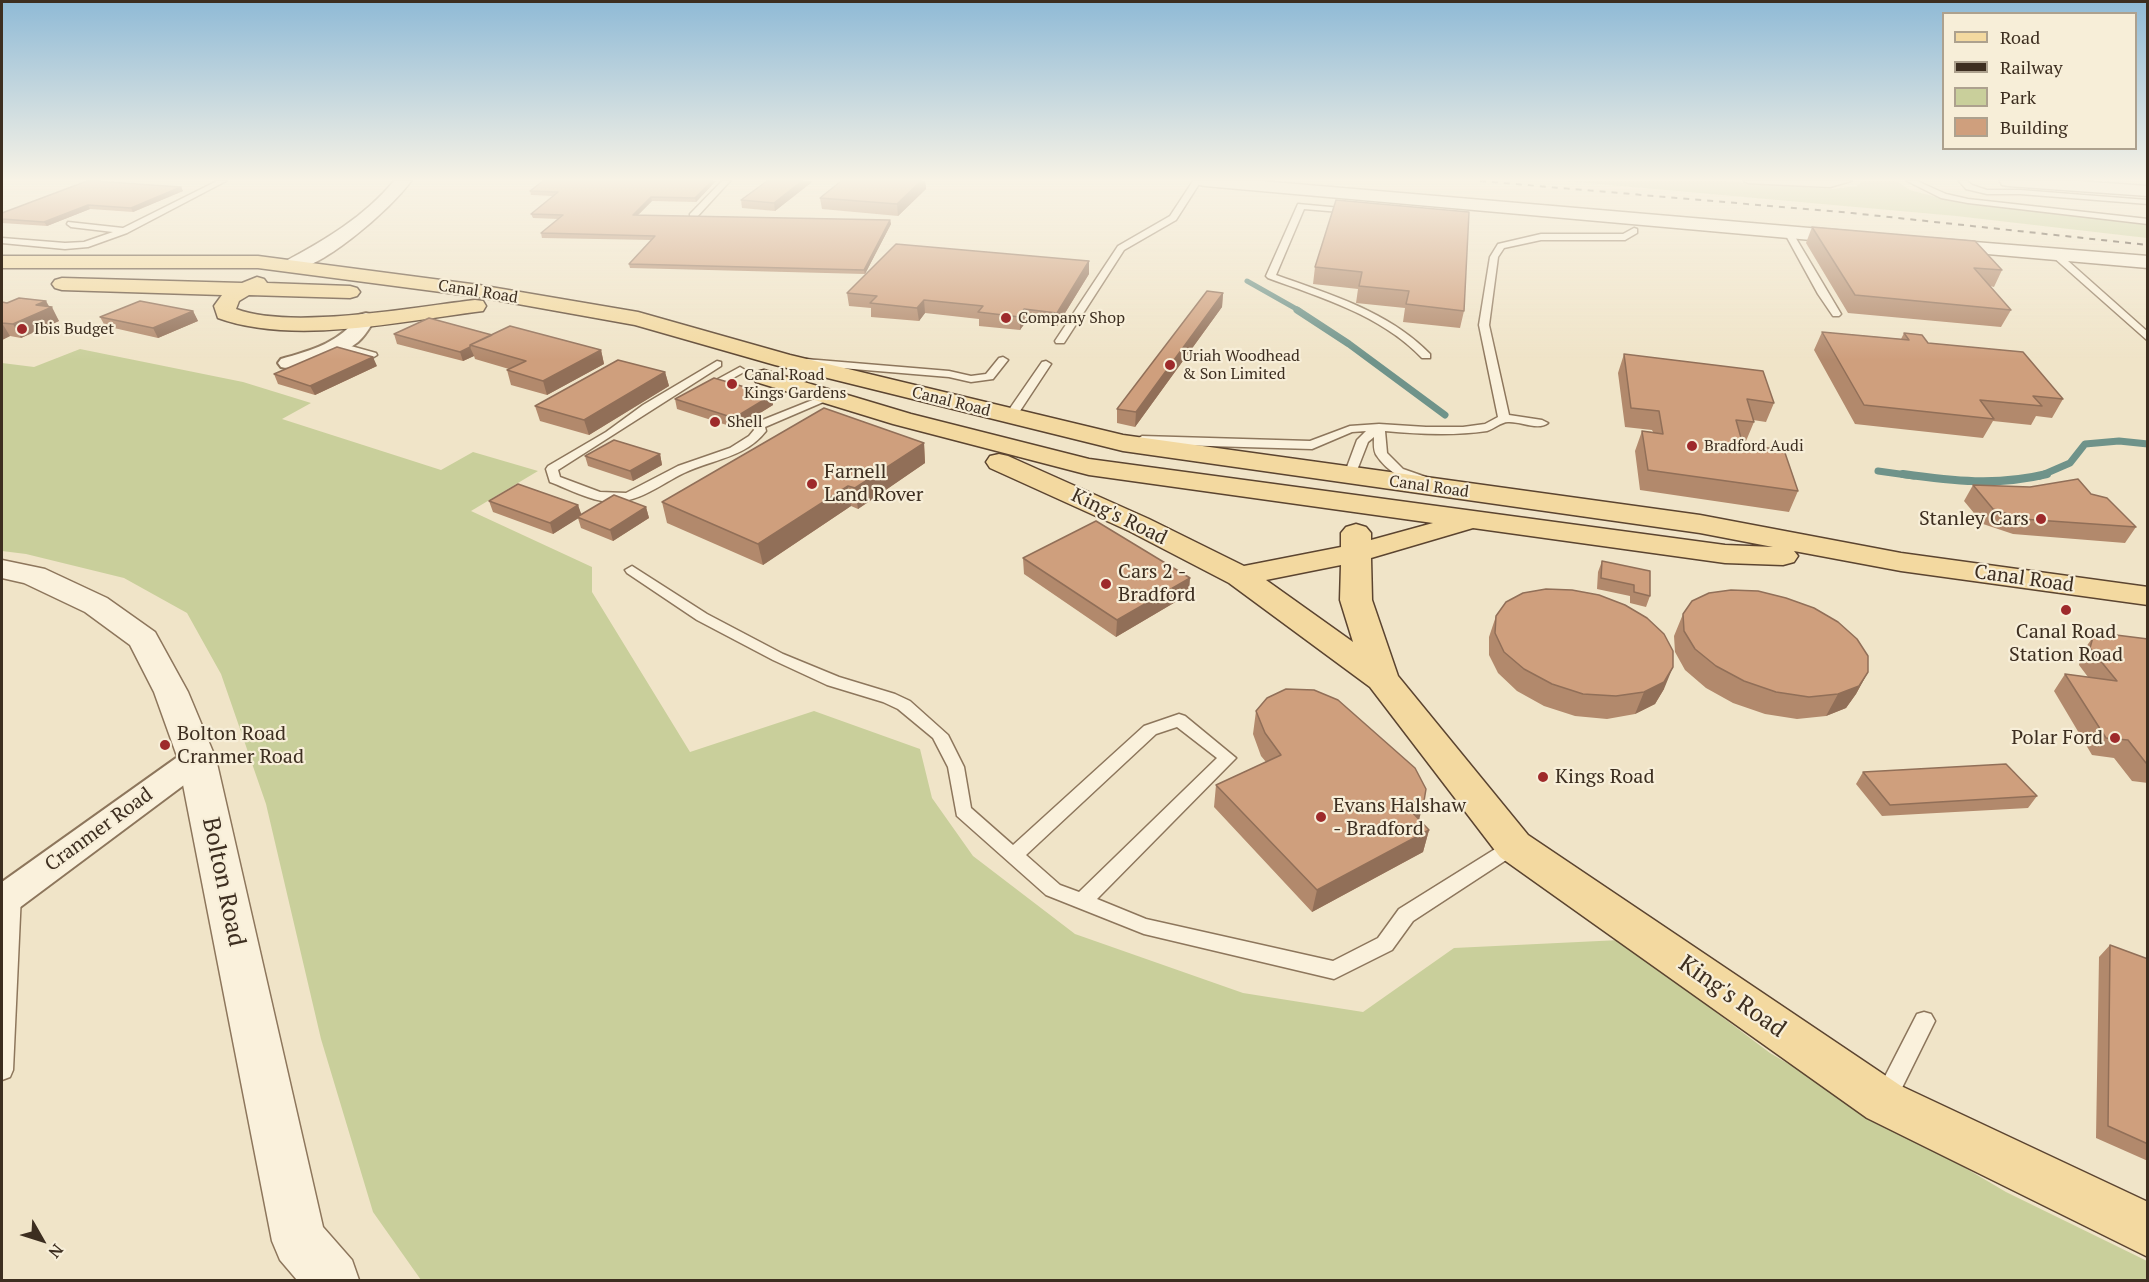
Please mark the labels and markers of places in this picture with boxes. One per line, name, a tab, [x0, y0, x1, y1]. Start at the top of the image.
place label: Company Shop	[1018, 308, 1125, 328]
marker: Company Shop	[999, 311, 1013, 325]
place label: Ibis Budget	[34, 319, 114, 339]
marker: Ibis Budget	[15, 322, 29, 336]
place label: Uriah Woodhead & Son Limited	[1182, 346, 1300, 384]
marker: Uriah Woodhead & Son Limited	[1163, 358, 1177, 372]
place label: Canal Road Kings Gardens	[744, 365, 846, 403]
marker: Canal Road Kings Gardens	[725, 377, 739, 391]
place label: Shell	[727, 412, 763, 432]
marker: Shell	[708, 415, 722, 429]
place label: Bradford Audi	[1704, 436, 1804, 456]
marker: Bradford Audi	[1685, 439, 1699, 453]
place label: Farnell Land Rover	[824, 460, 923, 507]
marker: Farnell Land Rover	[805, 477, 819, 491]
place label: Stanley Cars	[1919, 507, 2029, 531]
marker: Stanley Cars	[2034, 512, 2048, 526]
place label: Cars 2 - Bradford	[1118, 560, 1195, 607]
marker: Cars 2 - Bradford	[1099, 577, 1113, 591]
marker: Canal Road Station Road	[2059, 603, 2073, 617]
place label: Canal Road Station Road	[2009, 620, 2123, 667]
place label: Bolton Road Cranmer Road	[177, 722, 304, 769]
place label: Polar Ford	[2011, 726, 2103, 750]
marker: Polar Ford	[2108, 731, 2122, 745]
marker: Bolton Road Cranmer Road	[158, 738, 172, 752]
place label: Kings Road	[1555, 765, 1654, 789]
marker: Kings Road	[1536, 770, 1550, 784]
place label: Evans Halshaw - Bradford	[1333, 794, 1466, 841]
marker: Evans Halshaw - Bradford	[1314, 810, 1328, 824]

